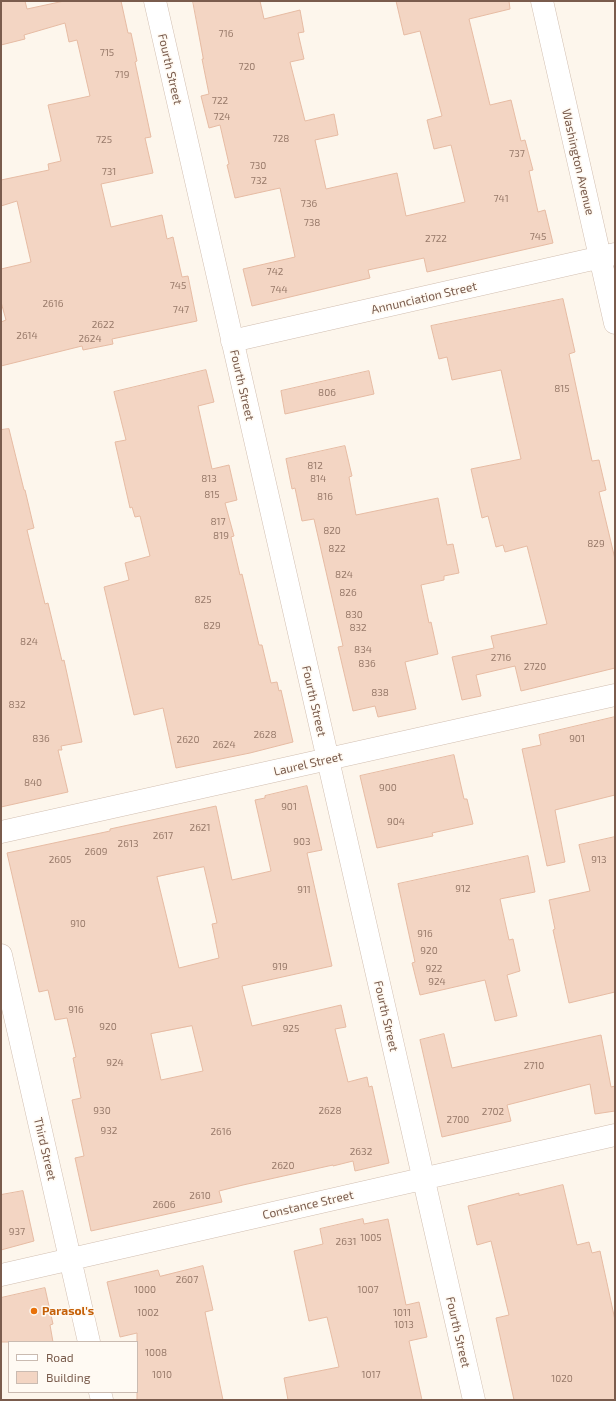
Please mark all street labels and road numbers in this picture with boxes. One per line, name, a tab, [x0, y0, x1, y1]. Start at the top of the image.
street label: Fourth Street	[155, 32, 185, 106]
street label: Washington Avenue	[559, 107, 597, 217]
street label: Annunciation Street	[370, 279, 478, 317]
street label: Fourth Street	[227, 348, 257, 422]
street label: Fourth Street	[299, 664, 329, 738]
street label: Laurel Street	[272, 749, 344, 779]
street label: Fourth Street	[371, 979, 401, 1053]
street label: Third Street	[31, 1116, 59, 1182]
street label: Constance Street	[261, 1188, 355, 1222]
street label: Fourth Street	[443, 1295, 473, 1369]

